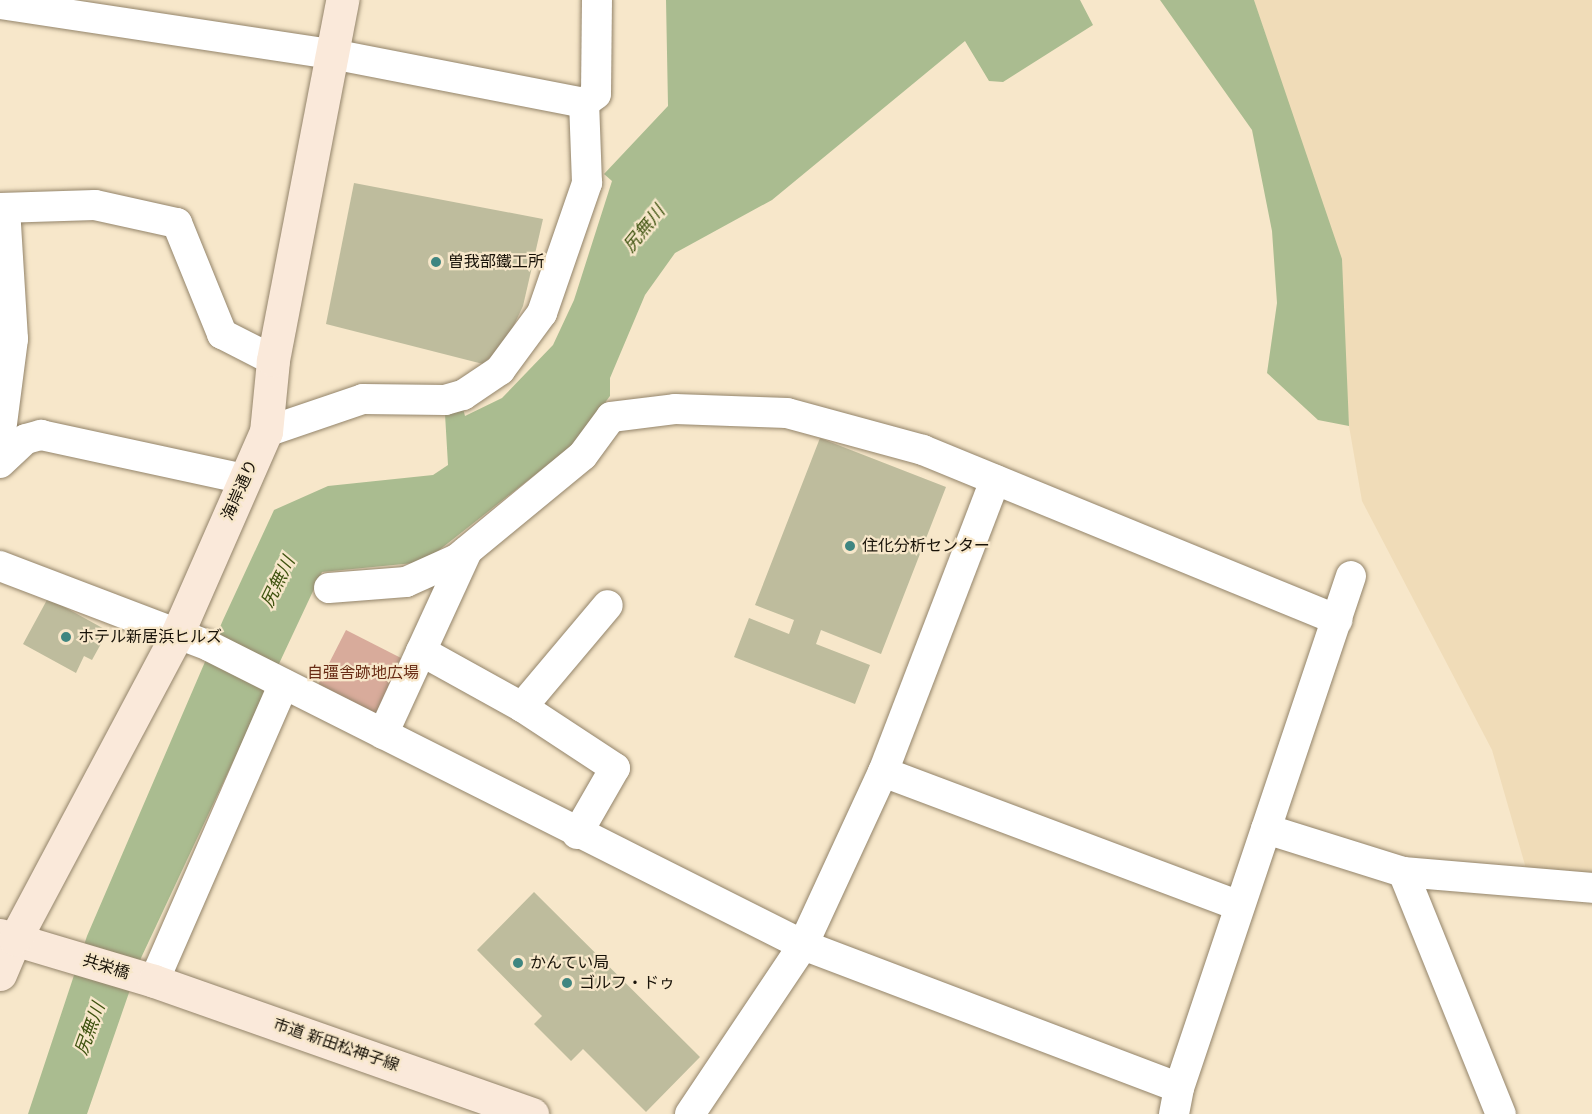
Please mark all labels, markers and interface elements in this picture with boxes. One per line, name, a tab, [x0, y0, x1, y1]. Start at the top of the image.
water label: 尻無川	[619, 201, 669, 257]
place label: 曽我部鐵工所	[448, 252, 544, 272]
marker: 曽我部鐵工所	[429, 255, 443, 269]
street label: 海岸通り	[218, 457, 262, 523]
place label: 住化分析センター	[862, 536, 990, 556]
marker: 住化分析センター	[843, 539, 857, 553]
water label: 尻無川	[256, 553, 300, 611]
place label: ホテル新居浜ヒルズ	[78, 627, 222, 647]
marker: ホテル新居浜ヒルズ	[59, 630, 73, 644]
park label: 自彊舎跡地広場	[307, 663, 419, 683]
street label: 共栄橋	[80, 951, 132, 983]
place label: かんてい局	[530, 953, 610, 973]
marker: かんてい局	[511, 956, 525, 970]
place label: ゴルフ・ドゥ	[579, 973, 675, 993]
marker: ゴルフ・ドゥ	[560, 976, 574, 990]
water label: 尻無川	[71, 1000, 109, 1058]
street label: 市道 新田松神子線	[270, 1014, 402, 1076]

